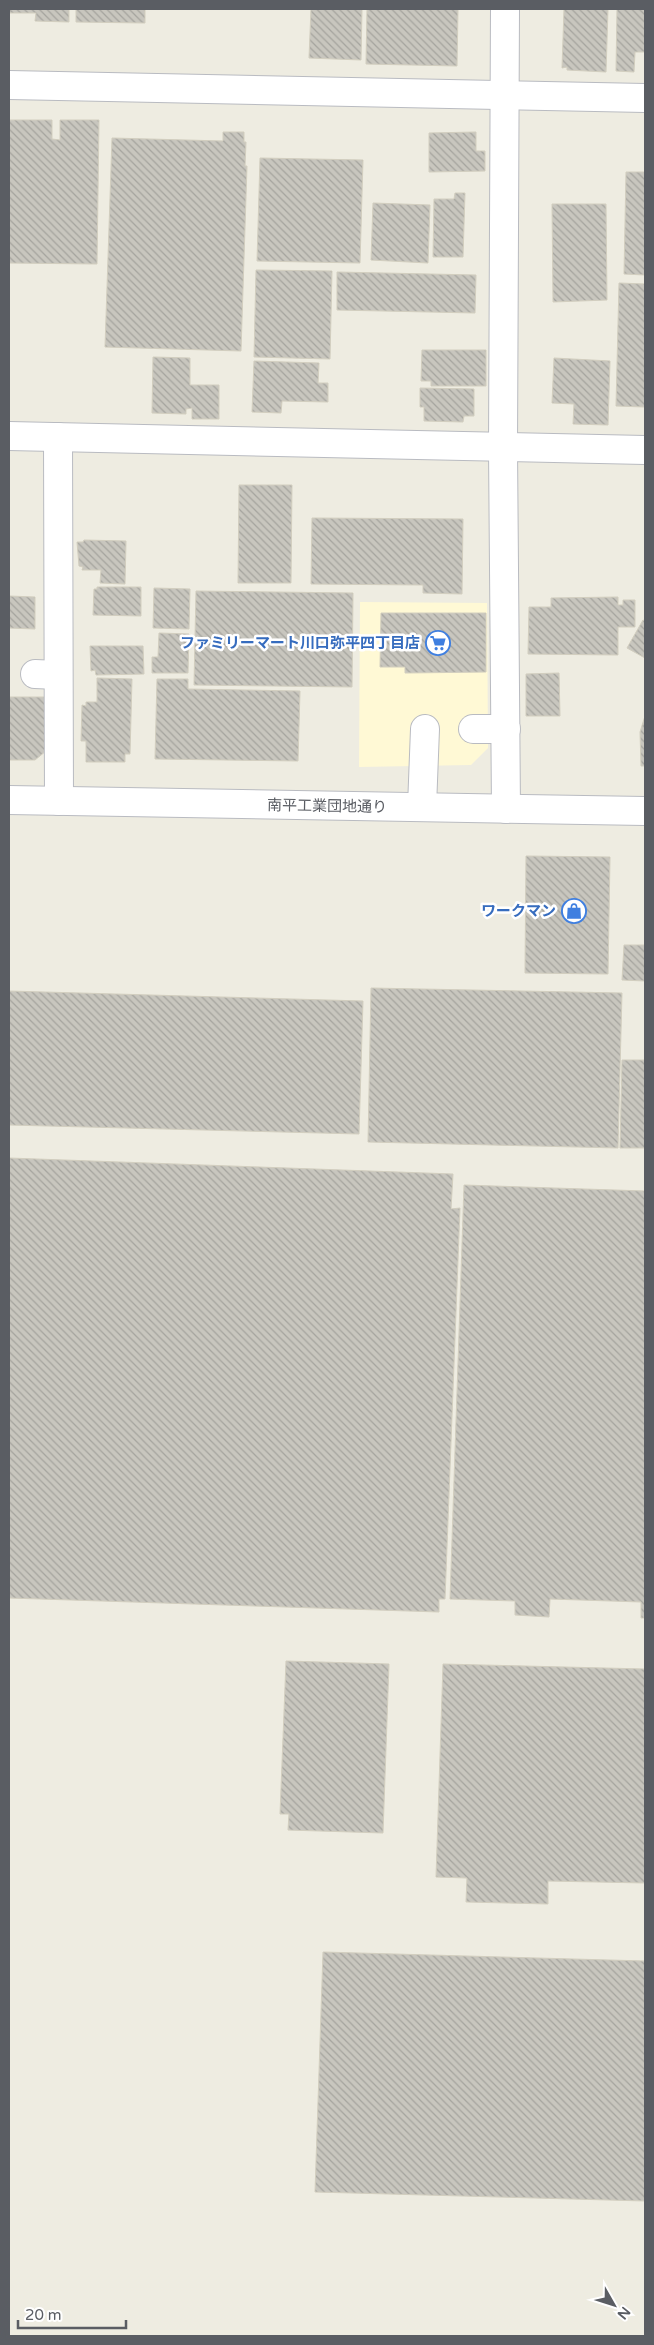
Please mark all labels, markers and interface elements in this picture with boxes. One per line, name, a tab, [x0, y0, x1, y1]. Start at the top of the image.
supermarket icon: ファミリーマート川口弥平四丁目店	[425, 630, 451, 656]
place label: ファミリーマート川口弥平四丁目店	[180, 634, 420, 652]
street label: 南平工業団地通り	[267, 796, 387, 816]
shop icon: ワークマン	[561, 898, 587, 924]
place label: ワークマン	[481, 902, 556, 920]
north arrow	[589, 2280, 639, 2330]
scale bar	[18, 2298, 125, 2330]
text: N	[614, 2303, 634, 2323]
text: 20 m	[25, 2306, 62, 2324]

